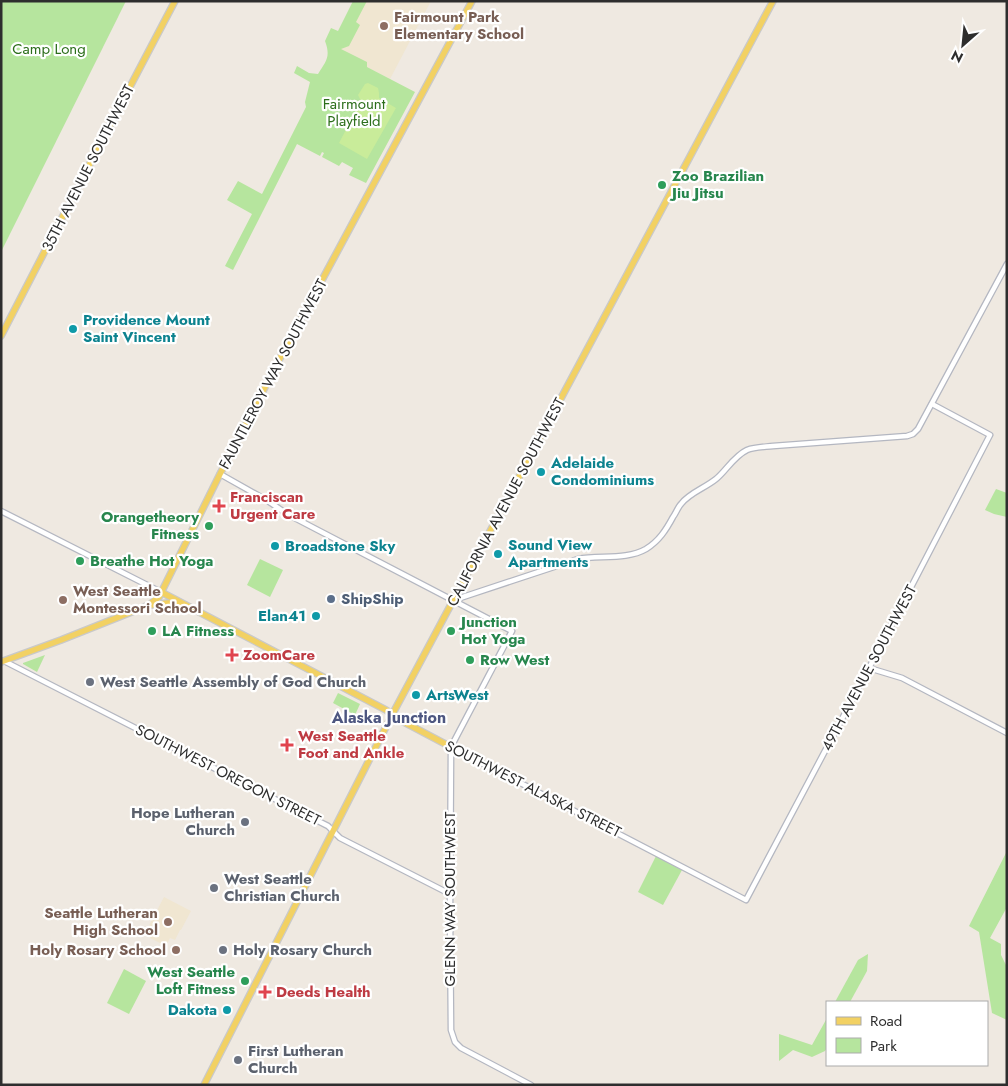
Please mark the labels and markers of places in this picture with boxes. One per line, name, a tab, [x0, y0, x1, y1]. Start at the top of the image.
place label: Fairmount Park Elementary School	[394, 6, 524, 45]
marker: Fairmount Park Elementary School	[378, 20, 390, 32]
place label: Zoo Brazilian Jiu Jitsu	[669, 165, 764, 204]
marker: Zoo Brazilian Jiu Jitsu	[656, 179, 668, 191]
place label: Providence Mount Saint Vincent	[83, 309, 210, 348]
marker: Providence Mount Saint Vincent	[67, 323, 79, 335]
place label: Adelaide Condominiums	[550, 452, 654, 491]
marker: Adelaide Condominiums	[535, 466, 547, 478]
place label: Franciscan Urgent Care	[230, 486, 316, 525]
marker: Franciscan Urgent Care	[212, 499, 226, 513]
place label: Orangetheory Fitness	[101, 506, 199, 545]
marker: Orangetheory Fitness	[203, 520, 215, 532]
place label: Sound View Apartments	[507, 534, 593, 573]
place label: Broadstone Sky	[285, 535, 396, 557]
marker: Broadstone Sky	[269, 540, 281, 552]
marker: Sound View Apartments	[492, 548, 504, 560]
place label: Breathe Hot Yoga	[90, 550, 213, 572]
marker: Breathe Hot Yoga	[74, 555, 86, 567]
place label: West Seattle Montessori School	[73, 580, 202, 619]
place label: ShipShip	[341, 588, 404, 610]
marker: ShipShip	[325, 593, 337, 605]
marker: West Seattle Montessori School	[57, 594, 69, 606]
place label: Elan41	[258, 605, 306, 627]
marker: Elan41	[310, 610, 322, 622]
place label: Junction Hot Yoga	[458, 611, 525, 650]
place label: LA Fitness	[162, 620, 234, 642]
marker: LA Fitness	[146, 625, 158, 637]
marker: Junction Hot Yoga	[445, 625, 457, 637]
place label: ZoomCare	[243, 644, 315, 666]
marker: ZoomCare	[225, 648, 239, 662]
place label: Row West	[480, 649, 549, 671]
marker: Row West	[464, 654, 476, 666]
place label: West Seattle Assembly of God Church	[100, 671, 366, 693]
marker: West Seattle Assembly of God Church	[84, 676, 96, 688]
place label: ArtsWest	[425, 684, 489, 706]
marker: ArtsWest	[410, 689, 422, 701]
place label: West Seattle Foot and Ankle	[298, 725, 405, 764]
marker: West Seattle Foot and Ankle	[280, 738, 294, 752]
place label: Hope Lutheran Church	[131, 802, 235, 841]
marker: Hope Lutheran Church	[239, 816, 251, 828]
place label: West Seattle Christian Church	[224, 868, 340, 907]
marker: West Seattle Christian Church	[208, 882, 220, 894]
place label: Seattle Lutheran High School	[44, 902, 158, 941]
marker: Seattle Lutheran High School	[162, 916, 174, 928]
place label: Holy Rosary School	[30, 939, 166, 961]
place label: Holy Rosary Church	[233, 939, 372, 961]
marker: Holy Rosary School	[170, 944, 182, 956]
marker: Holy Rosary Church	[217, 944, 229, 956]
place label: West Seattle Loft Fitness	[147, 961, 235, 1000]
marker: West Seattle Loft Fitness	[239, 975, 251, 987]
place label: Deeds Health	[276, 981, 371, 1003]
marker: Deeds Health	[258, 985, 272, 999]
place label: Dakota	[168, 999, 217, 1021]
marker: Dakota	[221, 1004, 233, 1016]
place label: First Lutheran Church	[248, 1040, 344, 1079]
marker: First Lutheran Church	[232, 1054, 244, 1066]

